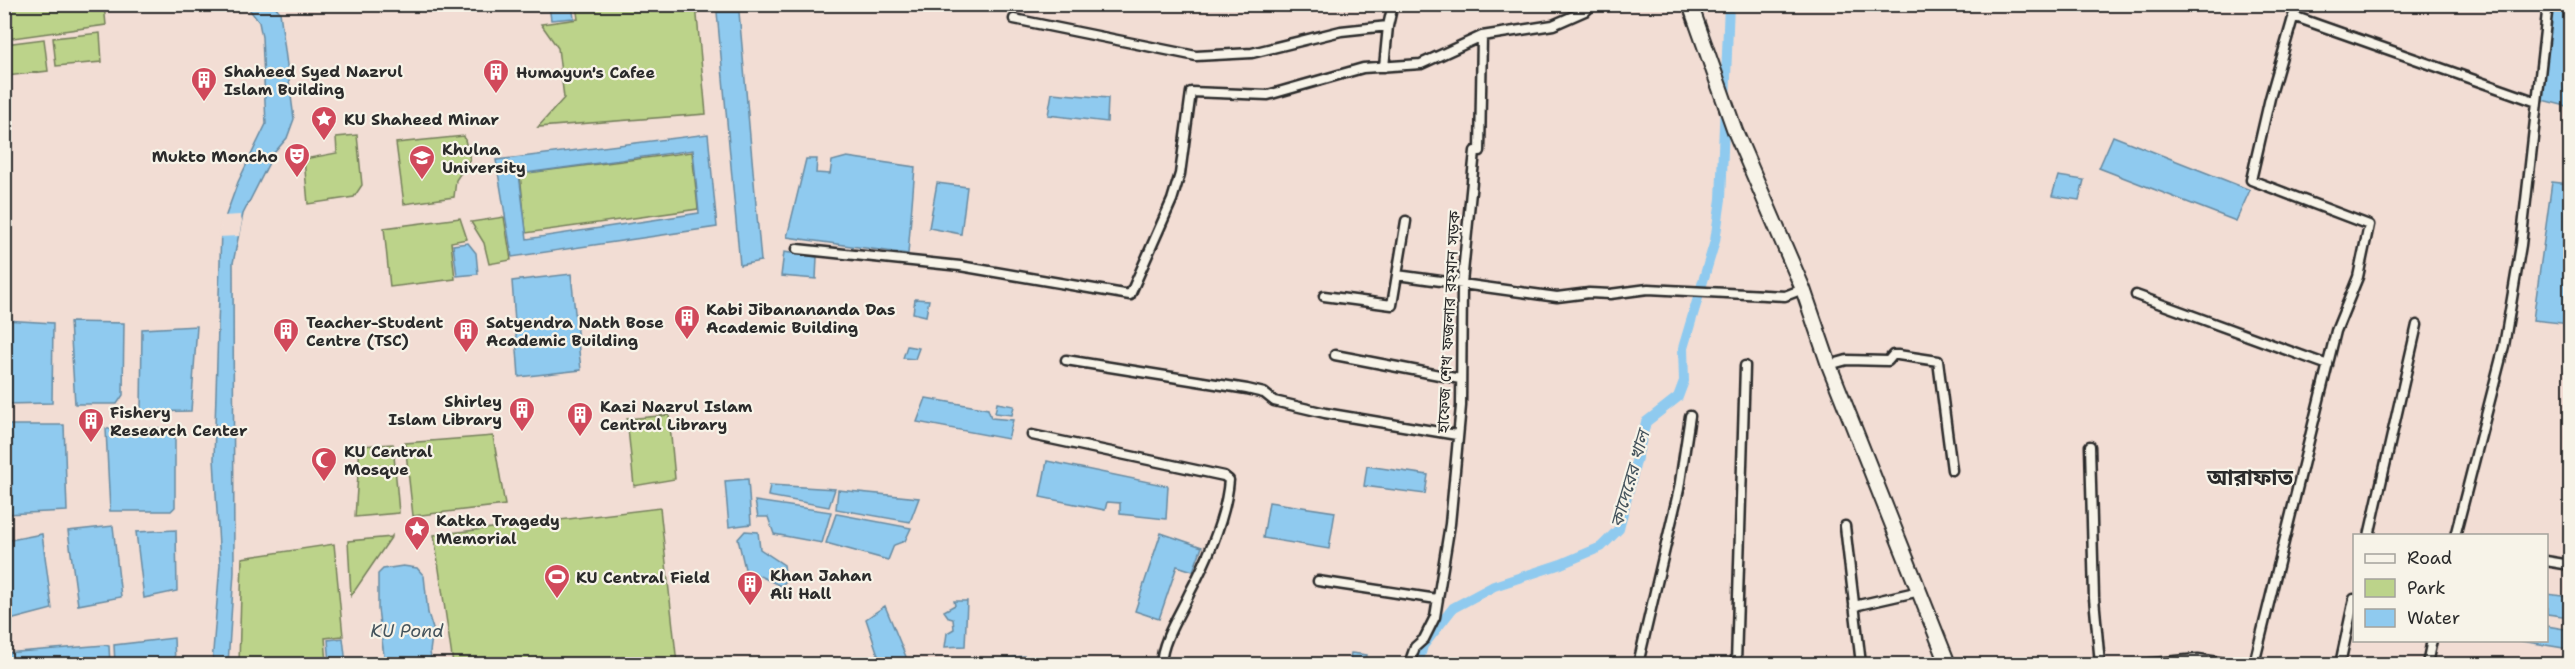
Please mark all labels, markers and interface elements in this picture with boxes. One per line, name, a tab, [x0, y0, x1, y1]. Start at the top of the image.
building icon: Humayun's Cafee	[481, 57, 511, 95]
place label: Shaheed Syed Nazrul Islam Building	[224, 61, 403, 100]
place label: Humayun's Cafee	[516, 62, 655, 83]
building icon: Shaheed Syed Nazrul Islam Building	[189, 65, 219, 103]
place icon: KU Shaheed Minar	[309, 104, 339, 142]
place label: KU Shaheed Minar	[344, 109, 500, 130]
place label: Khulna University	[442, 139, 526, 178]
theatre icon: Mukto Moncho	[282, 141, 312, 179]
school or university icon: Khulna University	[407, 143, 437, 181]
place label: Mukto Moncho	[152, 146, 278, 167]
street label: হাফেজ শেখ ফজলার রহমান সড়ক	[1432, 209, 1465, 435]
place label: Kabi Jibanananda Das Academic Building	[706, 299, 895, 338]
building icon: Kabi Jibanananda Das Academic Building	[672, 303, 702, 341]
place label: Teacher-Student Centre (TSC)	[306, 312, 444, 351]
place label: Satyendra Nath Bose Academic Building	[486, 312, 664, 351]
building icon: Teacher-Student Centre (TSC)	[271, 316, 301, 354]
building icon: Satyendra Nath Bose Academic Building	[451, 316, 481, 354]
place label: Shirley Islam Library	[388, 391, 502, 430]
building icon: Shirley Islam Library	[507, 395, 537, 433]
place label: Kazi Nazrul Islam Central Library	[600, 396, 753, 435]
building icon: Kazi Nazrul Islam Central Library	[565, 400, 595, 438]
place label: Fishery Research Center	[110, 402, 248, 441]
building icon: Fishery Research Center	[76, 406, 106, 444]
water label: কাদেরের খাল	[1605, 424, 1656, 530]
place label: KU Central Mosque	[344, 441, 433, 480]
mosque icon: KU Central Mosque	[309, 445, 339, 483]
district label: আরাফাত	[2206, 463, 2293, 492]
place label: Katka Tragedy Memorial	[436, 510, 560, 549]
place icon: Katka Tragedy Memorial	[402, 514, 432, 552]
legend	[2353, 534, 2548, 642]
text: Road	[2407, 546, 2452, 570]
sports icon: KU Central Field	[542, 562, 572, 600]
place label: Khan Jahan Ali Hall	[770, 565, 872, 604]
place label: KU Central Field	[576, 567, 710, 588]
building icon: Khan Jahan Ali Hall	[735, 569, 765, 607]
text: Park	[2407, 576, 2446, 600]
text: Water	[2407, 606, 2460, 630]
water label: KU Pond	[370, 619, 444, 643]

